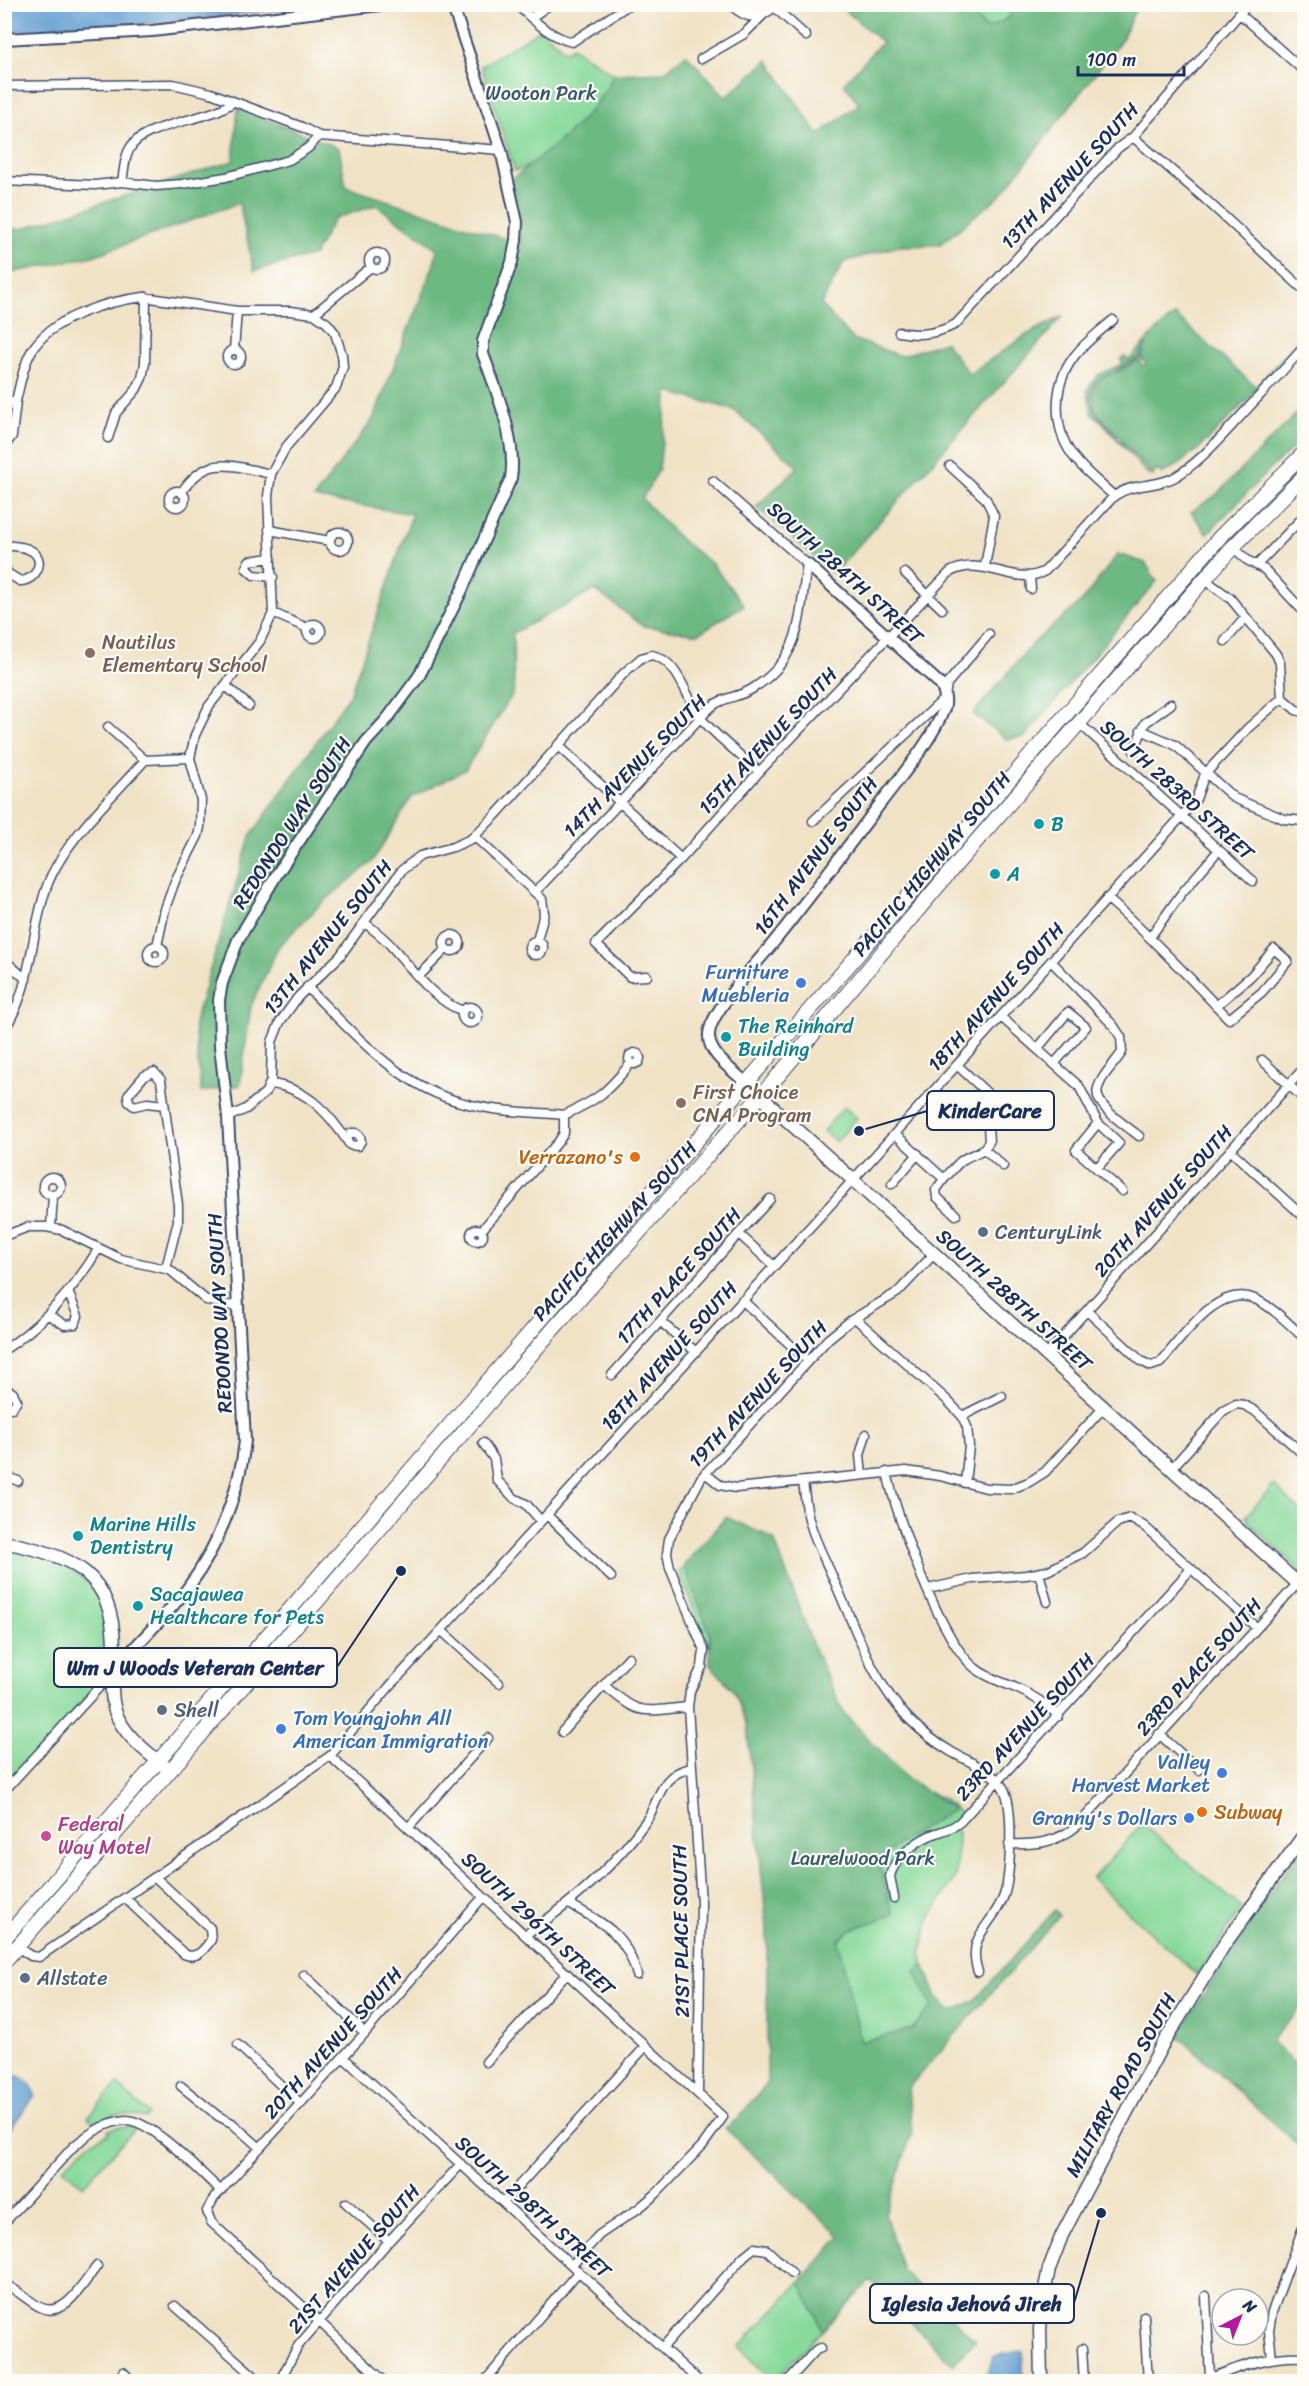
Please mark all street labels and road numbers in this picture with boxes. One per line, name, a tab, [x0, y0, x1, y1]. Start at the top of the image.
street label: 13TH AVENUE SOUTH	[992, 94, 1148, 258]
street label: SOUTH 284TH STREET	[759, 493, 932, 654]
street label: 15TH AVENUE SOUTH	[690, 659, 846, 823]
street label: 14TH AVENUE SOUTH	[554, 685, 716, 847]
street label: SOUTH 283RD STREET	[1092, 711, 1263, 870]
street label: REDONDO WAY SOUTH	[223, 729, 361, 917]
street label: PACIFIC HIGHWAY SOUTH	[848, 767, 1016, 961]
street label: 16TH AVENUE SOUTH	[744, 769, 888, 943]
street label: 13TH AVENUE SOUTH	[254, 852, 402, 1022]
street label: 18TH AVENUE SOUTH	[919, 914, 1073, 1080]
street label: 20TH AVENUE SOUTH	[1084, 1117, 1242, 1285]
street label: PACIFIC HIGHWAY SOUTH	[524, 1132, 706, 1330]
street label: 17TH PLACE SOUTH	[607, 1199, 751, 1353]
street label: REDONDO WAY SOUTH	[197, 1212, 243, 1414]
street label: SOUTH 288TH STREET	[928, 1220, 1101, 1381]
street label: 18TH AVENUE SOUTH	[592, 1273, 746, 1439]
street label: 19TH AVENUE SOUTH	[680, 1312, 836, 1476]
street label: 23RD PLACE SOUTH	[1127, 1590, 1271, 1744]
street label: 23RD AVENUE SOUTH	[946, 1644, 1104, 1810]
street label: SOUTH 296TH STREET	[453, 1843, 624, 2006]
street label: 21ST PLACE SOUTH	[662, 1844, 700, 2018]
street label: 20TH AVENUE SOUTH	[254, 1959, 412, 2127]
street label: MILITARY ROAD SOUTH	[1056, 1986, 1186, 2184]
street label: SOUTH 298TH STREET	[447, 2127, 620, 2288]
street label: 21ST AVENUE SOUTH	[279, 2176, 429, 2342]

